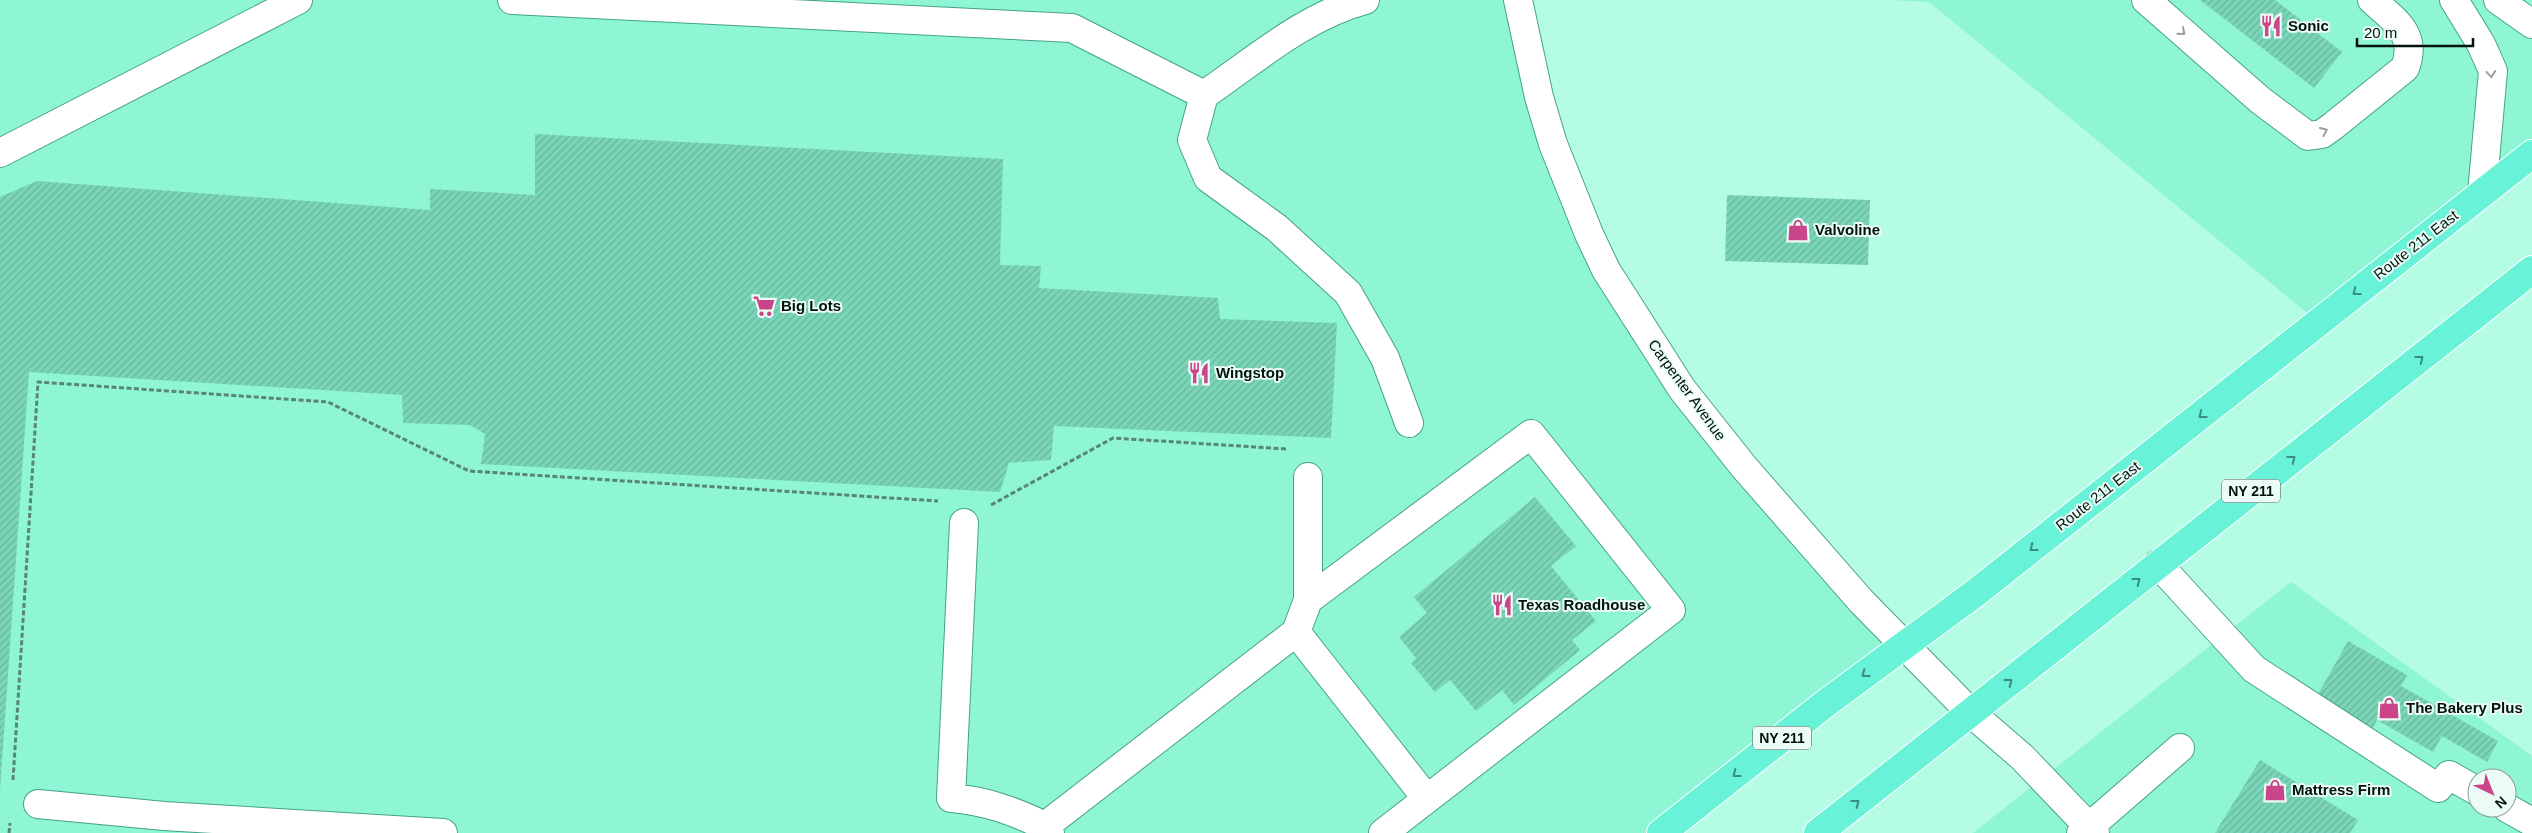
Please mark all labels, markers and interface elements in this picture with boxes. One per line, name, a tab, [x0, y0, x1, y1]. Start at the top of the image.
restaurant icon: Sonic	[2258, 13, 2284, 39]
scale bar	[2357, 15, 2473, 47]
place label: Sonic	[2288, 17, 2329, 34]
text: 20 m	[2364, 24, 2397, 41]
one-way arrow	[2177, 26, 2186, 35]
one-way arrow	[2485, 70, 2496, 78]
one-way arrow	[2318, 128, 2327, 138]
street label: Route 211 East	[2370, 206, 2462, 283]
shop icon: Valvoline	[1785, 217, 1811, 243]
place label: Valvoline	[1815, 221, 1880, 238]
one-way arrow	[2353, 287, 2362, 296]
supermarket icon: Big Lots	[751, 293, 777, 319]
place label: Big Lots	[781, 297, 841, 314]
street label: Carpenter Avenue	[1645, 336, 1730, 444]
one-way arrow	[2414, 355, 2423, 364]
restaurant icon: Wingstop	[1186, 360, 1212, 386]
place label: Wingstop	[1216, 364, 1284, 381]
one-way arrow	[2198, 409, 2207, 418]
street label: Route 211 East	[2052, 457, 2144, 534]
one-way arrow	[2286, 457, 2295, 465]
road number: NY 211	[2222, 480, 2280, 502]
one-way arrow	[2030, 542, 2039, 550]
one-way arrow	[2131, 578, 2140, 587]
restaurant icon: Texas Roadhouse	[1489, 592, 1515, 618]
place label: Texas Roadhouse	[1518, 596, 1645, 613]
one-way arrow	[1861, 668, 1871, 677]
one-way arrow	[2003, 680, 2012, 688]
shop icon: The Bakery Plus	[2376, 695, 2402, 721]
place label: The Bakery Plus	[2406, 699, 2523, 716]
road number: NY 211	[1753, 726, 1811, 750]
one-way arrow	[1733, 768, 1742, 776]
north arrow	[2467, 768, 2517, 818]
shop icon: Mattress Firm	[2262, 777, 2288, 803]
place label: Mattress Firm	[2292, 781, 2390, 798]
text: N	[2492, 793, 2510, 812]
one-way arrow	[1851, 799, 1860, 808]

